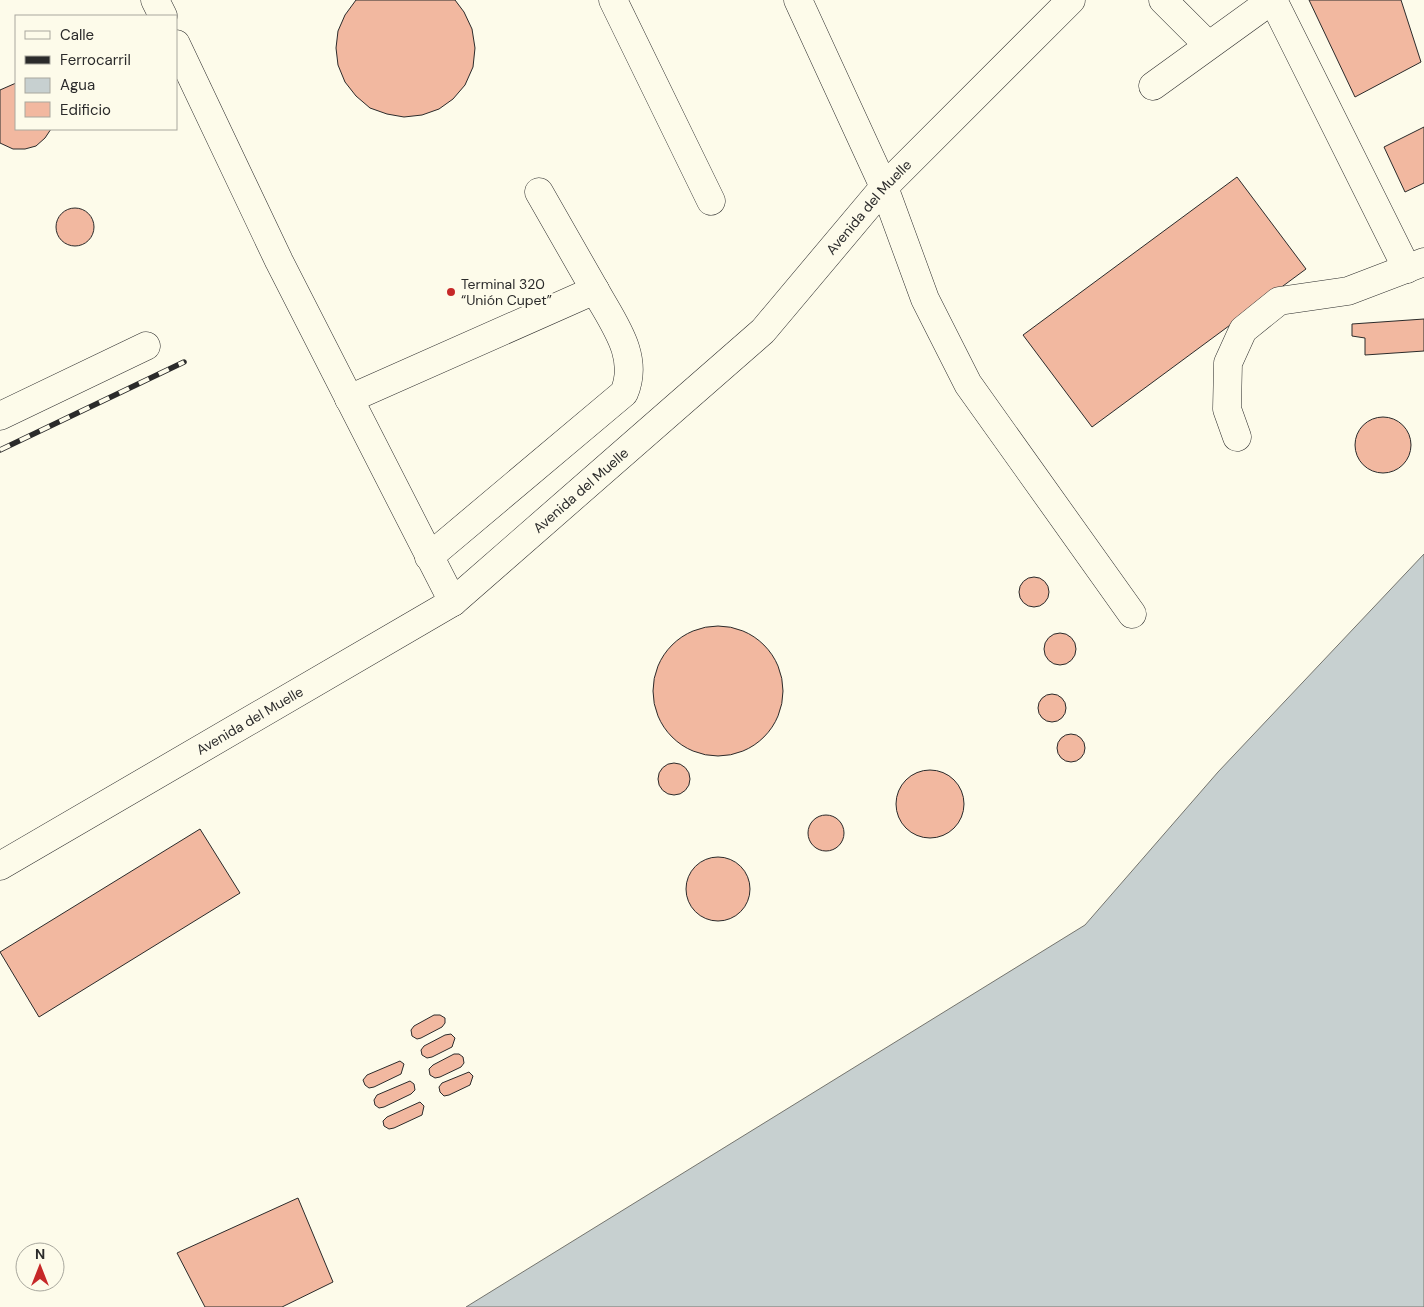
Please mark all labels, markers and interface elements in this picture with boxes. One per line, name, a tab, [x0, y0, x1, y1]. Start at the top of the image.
legend	[15, 15, 178, 130]
text: Calle	[60, 25, 94, 45]
text: Ferrocarril	[60, 50, 131, 70]
text: Agua	[60, 75, 95, 95]
text: Edificio	[60, 100, 111, 120]
street label: Avenida del Muelle	[822, 156, 915, 258]
place label: Terminal 320 “Unión Cupet”	[461, 275, 552, 309]
marker: Terminal 320 “Unión Cupet”	[445, 286, 457, 298]
street label: Avenida del Muelle	[529, 444, 632, 537]
street label: Avenida del Muelle	[193, 682, 306, 759]
north arrow	[15, 1242, 65, 1292]
text: N	[35, 1245, 45, 1263]

